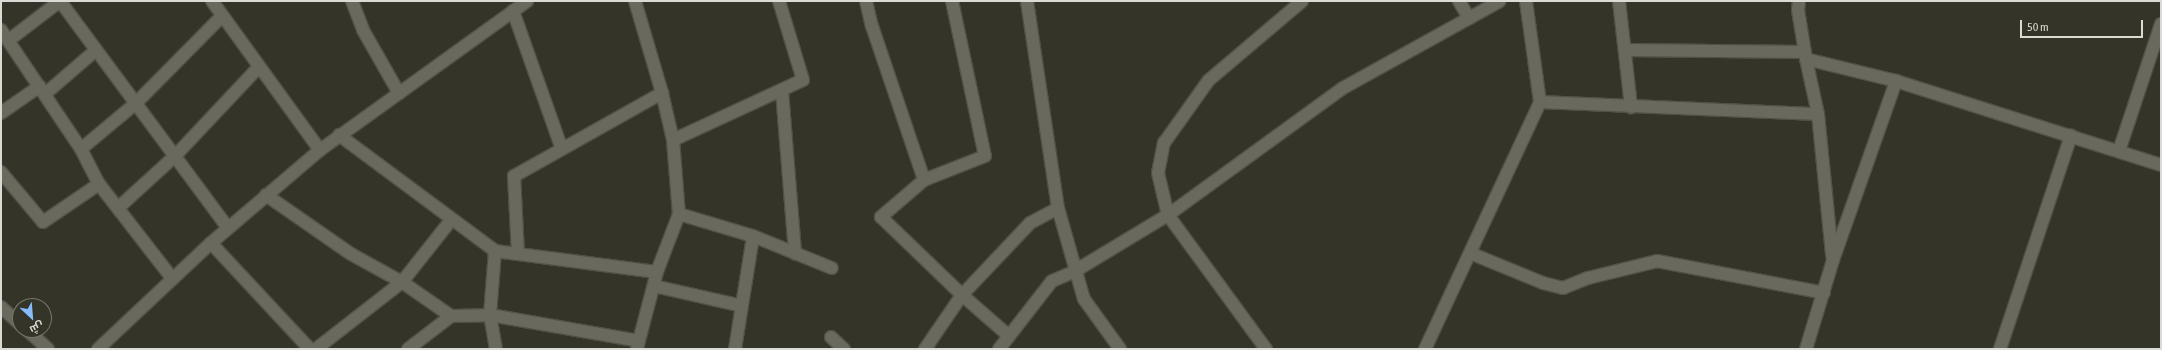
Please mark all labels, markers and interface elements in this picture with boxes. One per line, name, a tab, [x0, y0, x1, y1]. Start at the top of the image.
scale bar	[2022, 12, 2145, 38]
text: 50 m	[2027, 20, 2049, 34]
north arrow	[12, 298, 52, 338]
text: ش	[28, 319, 46, 336]

